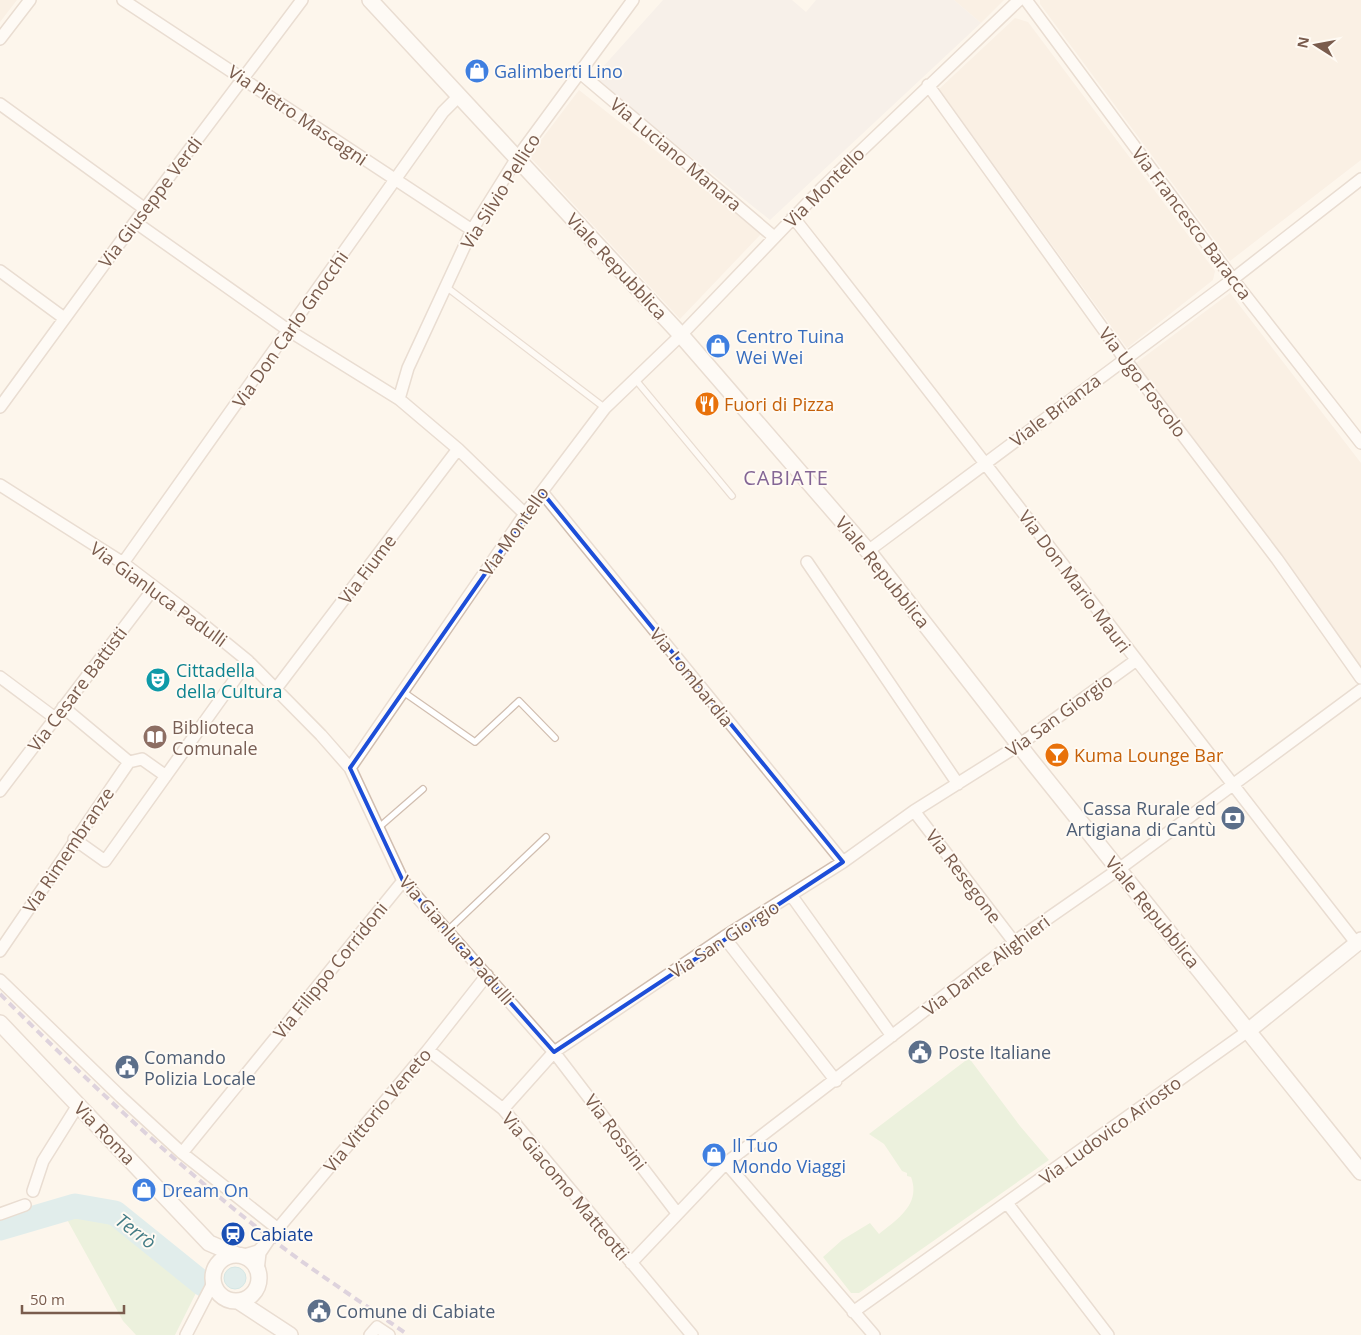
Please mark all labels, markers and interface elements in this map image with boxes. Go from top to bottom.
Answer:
north arrow [1291,20,1341,70]
text: N [1292,35,1313,50]
shop icon: Galimberti Lino [464,58,490,84]
street label: Via Pietro Mascagni [224,59,372,171]
place label: Galimberti Lino [494,59,623,83]
street label: Via Luciano Manara [605,92,747,216]
street label: Via Silvio Pellico [455,129,545,253]
street label: Via Giuseppe Verdi [93,132,207,272]
street label: Via Montello [779,142,869,232]
street label: Via Francesco Baracca [1127,142,1257,304]
street label: Viale Repubblica [561,207,673,325]
street label: Via Don Carlo Gnocchi [227,246,353,412]
street label: Via Ugo Foscolo [1094,322,1192,442]
place label: Centro Tuina Wei Wei [736,324,844,369]
shop icon: Centro Tuina Wei Wei [705,333,731,359]
street label: Viale Brianza [1005,368,1105,452]
restaurant icon: Fuori di Pizza [694,391,720,417]
place label: Fuori di Pizza [724,392,834,416]
district label: CABIATE [743,464,829,491]
street label: Via Montello [474,481,554,581]
street label: Via Don Mario Mauri [1014,505,1136,657]
street label: Viale Repubblica [830,511,936,633]
street label: Via Fiume [333,529,401,609]
street label: Via Gianluca Padulli [86,536,232,652]
street label: Via Cesare Battisti [22,622,132,756]
street label: Via Lombardia [645,623,739,731]
place label: Cittadella della Cultura [176,658,283,703]
theatre icon: Cittadella della Cultura [145,667,171,693]
street label: Via San Giorgio [1001,668,1117,762]
place label: Biblioteca Comunale [172,715,258,760]
library icon: Biblioteca Comunale [142,724,168,750]
bar icon: Kuma Lounge Bar [1044,742,1070,768]
place label: Kuma Lounge Bar [1074,743,1224,767]
street label: Via Rimembranze [17,782,119,918]
place label: Cassa Rurale ed Artigiana di Cantù [1066,796,1216,841]
bank icon: Cassa Rurale ed Artigiana di Cantù [1220,805,1246,831]
street label: Via Resegone [921,824,1007,928]
street label: Viale Repubblica [1100,851,1206,973]
street label: Via Gianluca Padulli [394,870,520,1010]
street label: Via San Giorgio [664,894,784,984]
street label: Via Filippo Corridoni [267,897,393,1043]
street label: Via Dante Alighieri [918,909,1054,1021]
public building icon: Poste Italiane [907,1039,933,1065]
place label: Poste Italiane [938,1040,1051,1064]
street label: Via Vittorio Veneto [318,1043,436,1177]
place label: Comando Polizia Locale [144,1045,256,1090]
public building icon: Comando Polizia Locale [114,1054,140,1080]
street label: Via Ludovico Ariosto [1034,1070,1186,1190]
street label: Via Rossini [580,1089,652,1175]
street label: Via Roma [69,1096,141,1170]
street label: Via Giacomo Matteotti [497,1107,635,1265]
place label: Il Tuo Mondo Viaggi [732,1133,846,1178]
shop icon: Il Tuo Mondo Viaggi [701,1142,727,1168]
shop icon: Dream On [131,1177,157,1203]
place label: Dream On [162,1178,249,1202]
water label: Terrò [110,1207,162,1255]
station icon: Cabiate [220,1221,246,1247]
place label: Cabiate [250,1222,313,1246]
scale bar [22,1282,125,1314]
text: 50 m [30,1289,65,1309]
public building icon: Comune di Cabiate [306,1298,332,1324]
place label: Comune di Cabiate [336,1299,495,1323]

